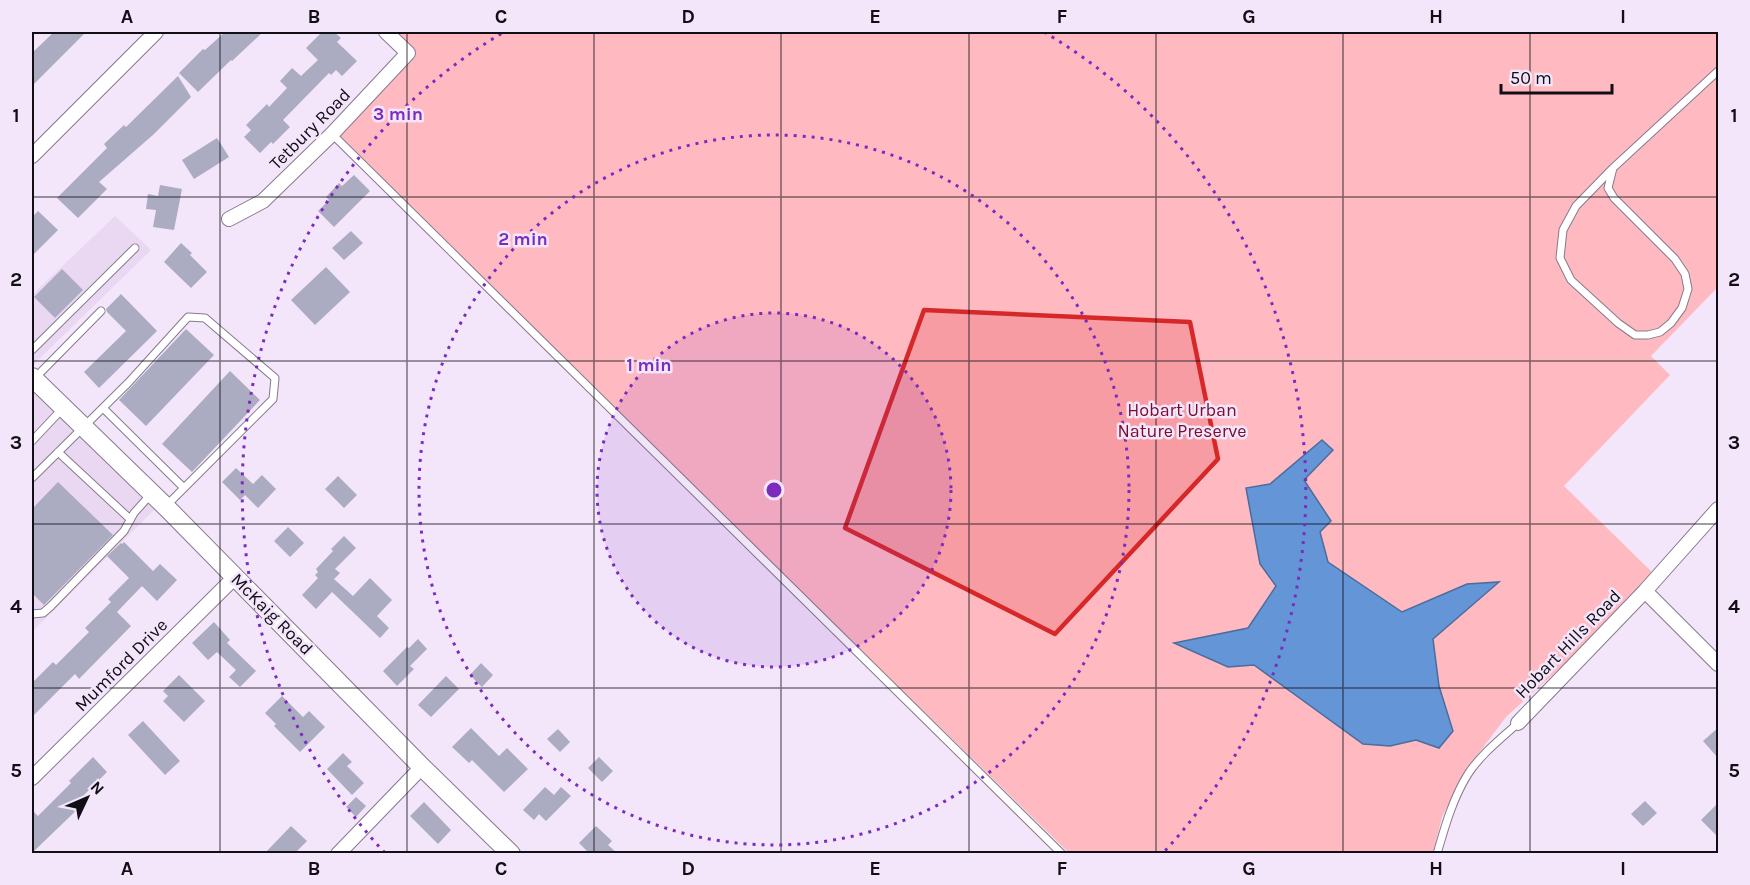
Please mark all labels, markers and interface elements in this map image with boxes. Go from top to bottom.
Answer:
text: A [121,5,134,28]
text: B [308,5,320,28]
text: C [495,5,507,28]
text: D [681,5,695,28]
text: E [869,5,881,28]
text: F [1057,5,1068,28]
text: G [1242,5,1256,28]
text: H [1429,5,1443,28]
text: I [1620,5,1626,28]
scale bar [1501,57,1612,95]
text: 50 m [1510,67,1552,89]
street label: Tetbury Road [265,84,355,174]
text: 3 min [373,103,423,125]
text: 1 [12,104,20,127]
text: 1 [1730,104,1738,127]
text: 2 min [498,228,548,250]
text: 2 [10,268,22,291]
text: 2 [1728,268,1740,291]
text: 1 min [626,354,672,376]
park label: Hobart Urban Nature Preserve [1117,399,1247,442]
text: 3 [10,431,22,454]
text: 3 [1728,431,1740,454]
centre of rings [764,480,784,500]
street label: McKaig Road [227,569,317,659]
street label: Hobart Hills Road [1511,585,1625,703]
text: 4 [10,595,22,618]
text: 4 [1728,595,1740,618]
street label: Mumford Drive [70,614,172,716]
text: 5 [10,759,22,782]
text: 5 [1728,759,1740,782]
north arrow [57,768,117,828]
text: N [87,777,108,799]
text: A [121,857,134,880]
text: B [308,857,320,880]
text: C [495,857,507,880]
text: D [681,857,695,880]
text: E [869,857,881,880]
text: F [1057,857,1068,880]
text: G [1242,857,1256,880]
text: H [1429,857,1443,880]
text: I [1620,857,1626,880]

